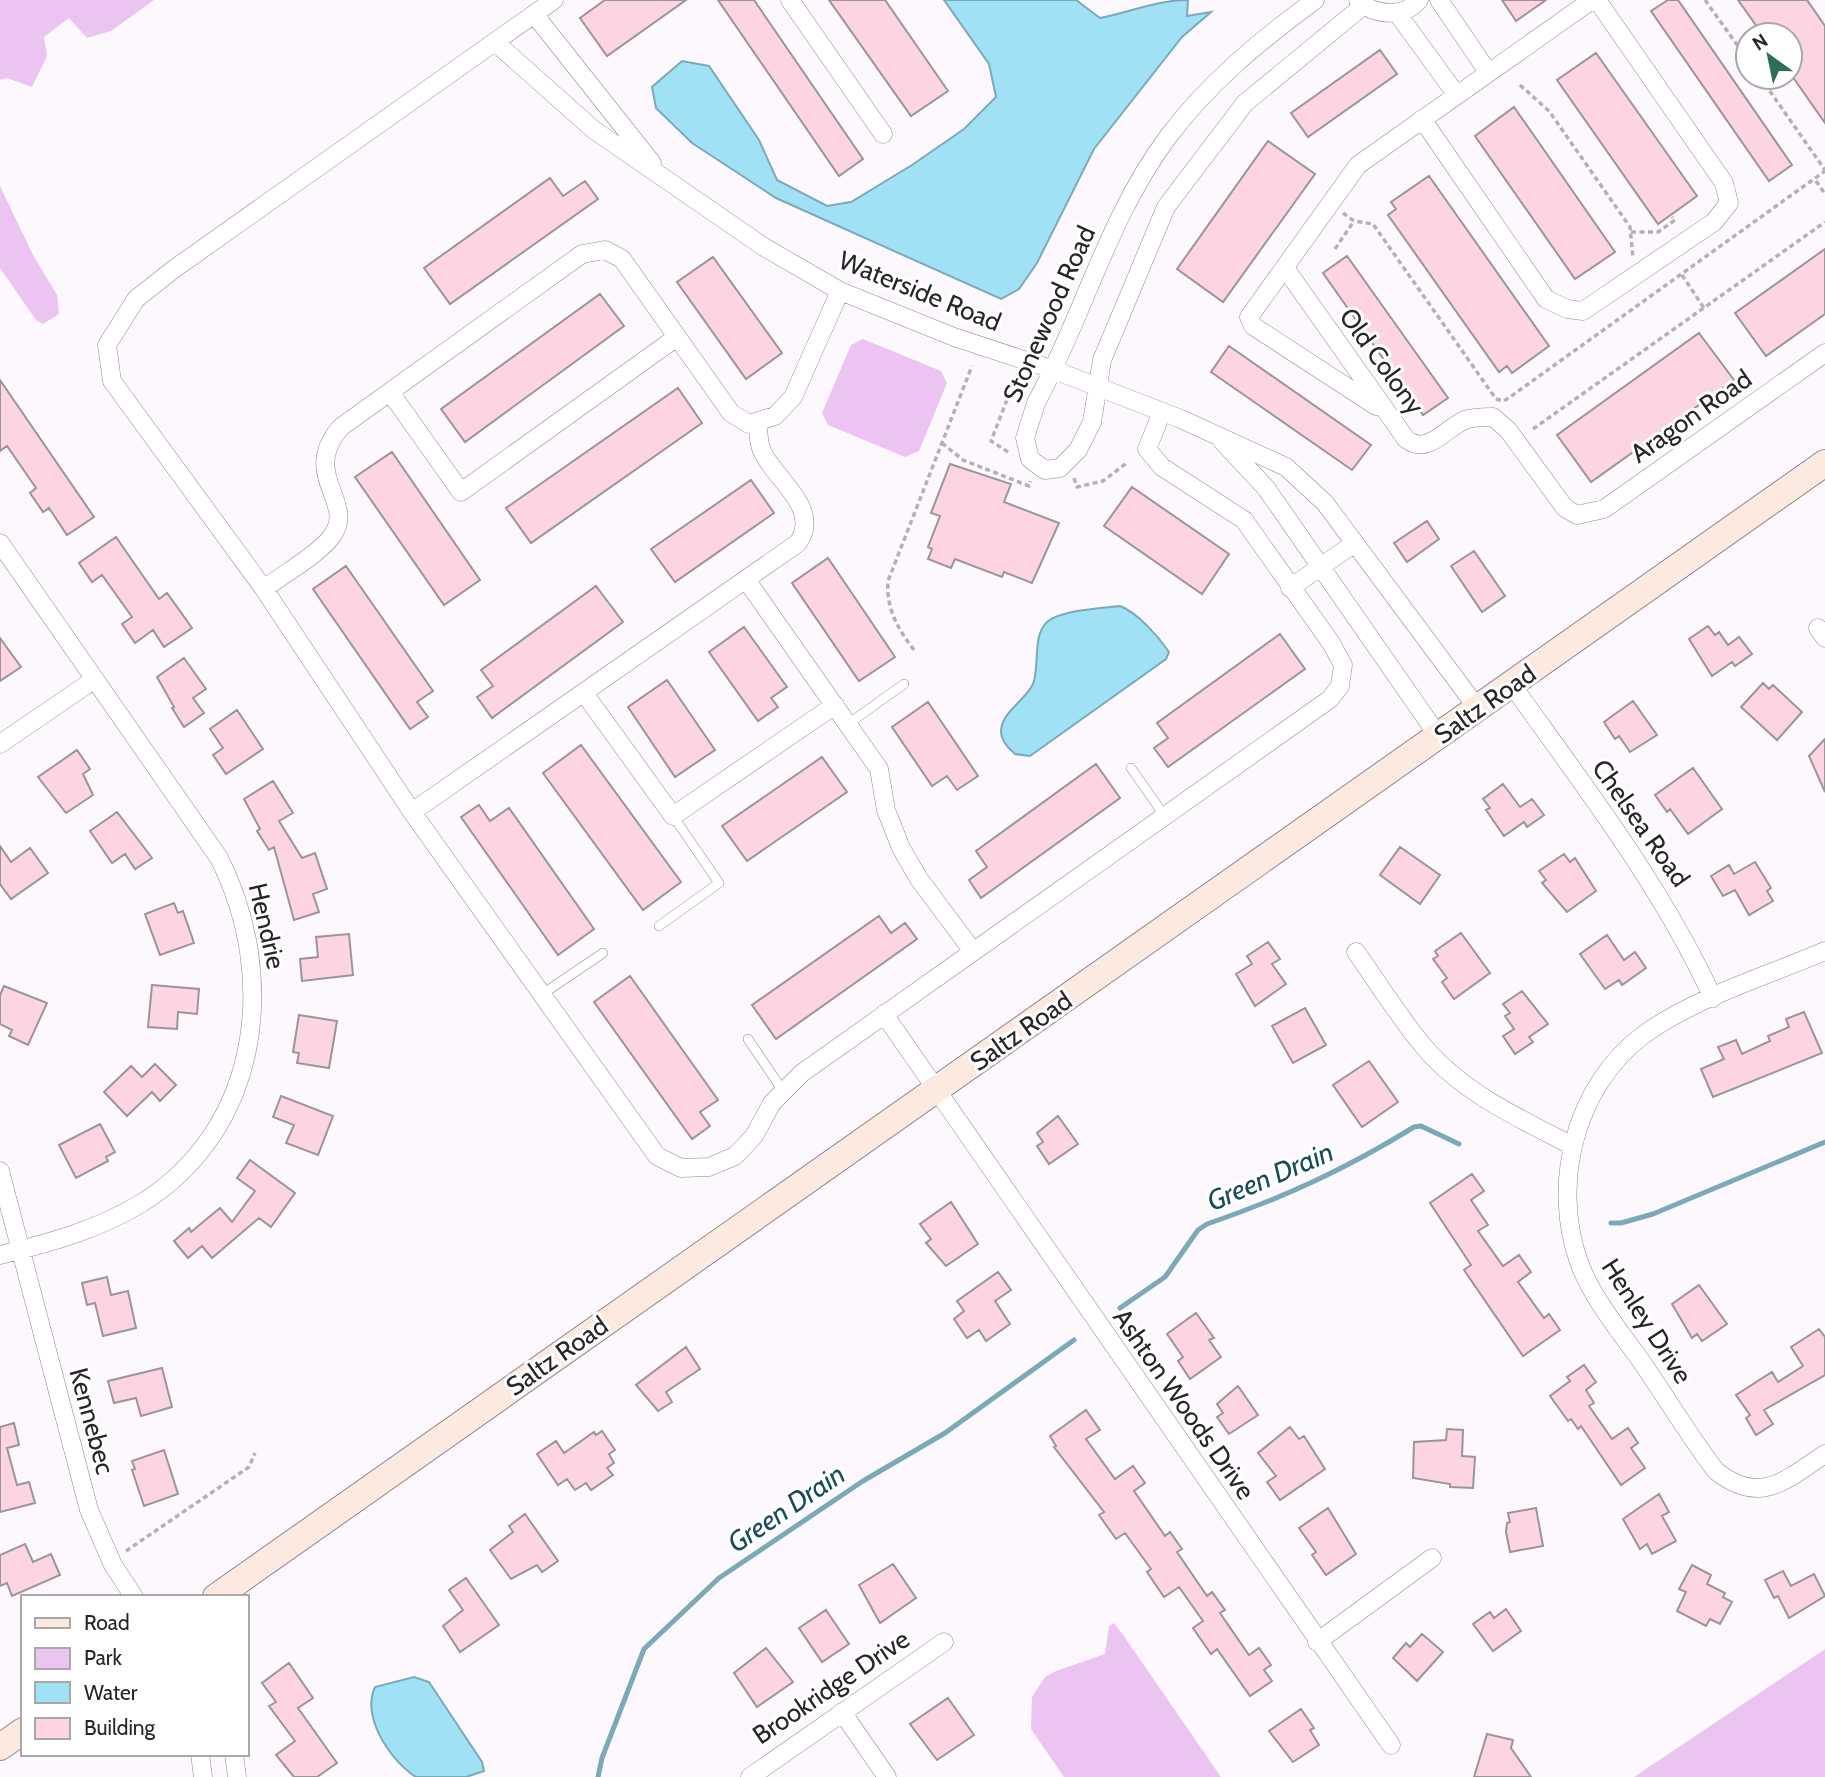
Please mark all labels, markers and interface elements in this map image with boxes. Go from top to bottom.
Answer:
north arrow [1734,21,1804,91]
text: N [1748,29,1772,55]
street label: Stonewood Road [996,221,1102,407]
street label: Waterside Road [834,244,1006,338]
street label: Old Colony [1333,302,1431,420]
street label: Aragon Road [1624,363,1758,469]
street label: Saltz Road [1428,657,1542,751]
street label: Chelsea Road [1585,753,1697,893]
street label: Hendrie [242,880,292,972]
street label: Saltz Road [964,984,1078,1078]
water label: Green Drain [1202,1134,1338,1218]
street label: Henley Drive [1595,1253,1699,1389]
street label: Ashton Woods Drive [1106,1302,1262,1506]
street label: Saltz Road [500,1309,614,1403]
street label: Kennebec [62,1364,122,1478]
water label: Green Drain [721,1456,851,1560]
legend [21,1595,248,1756]
text: Road [84,1610,130,1635]
street label: Brookridge Drive [747,1623,915,1751]
text: Park [84,1645,122,1670]
text: Water [84,1680,138,1705]
text: Building [84,1715,156,1740]

